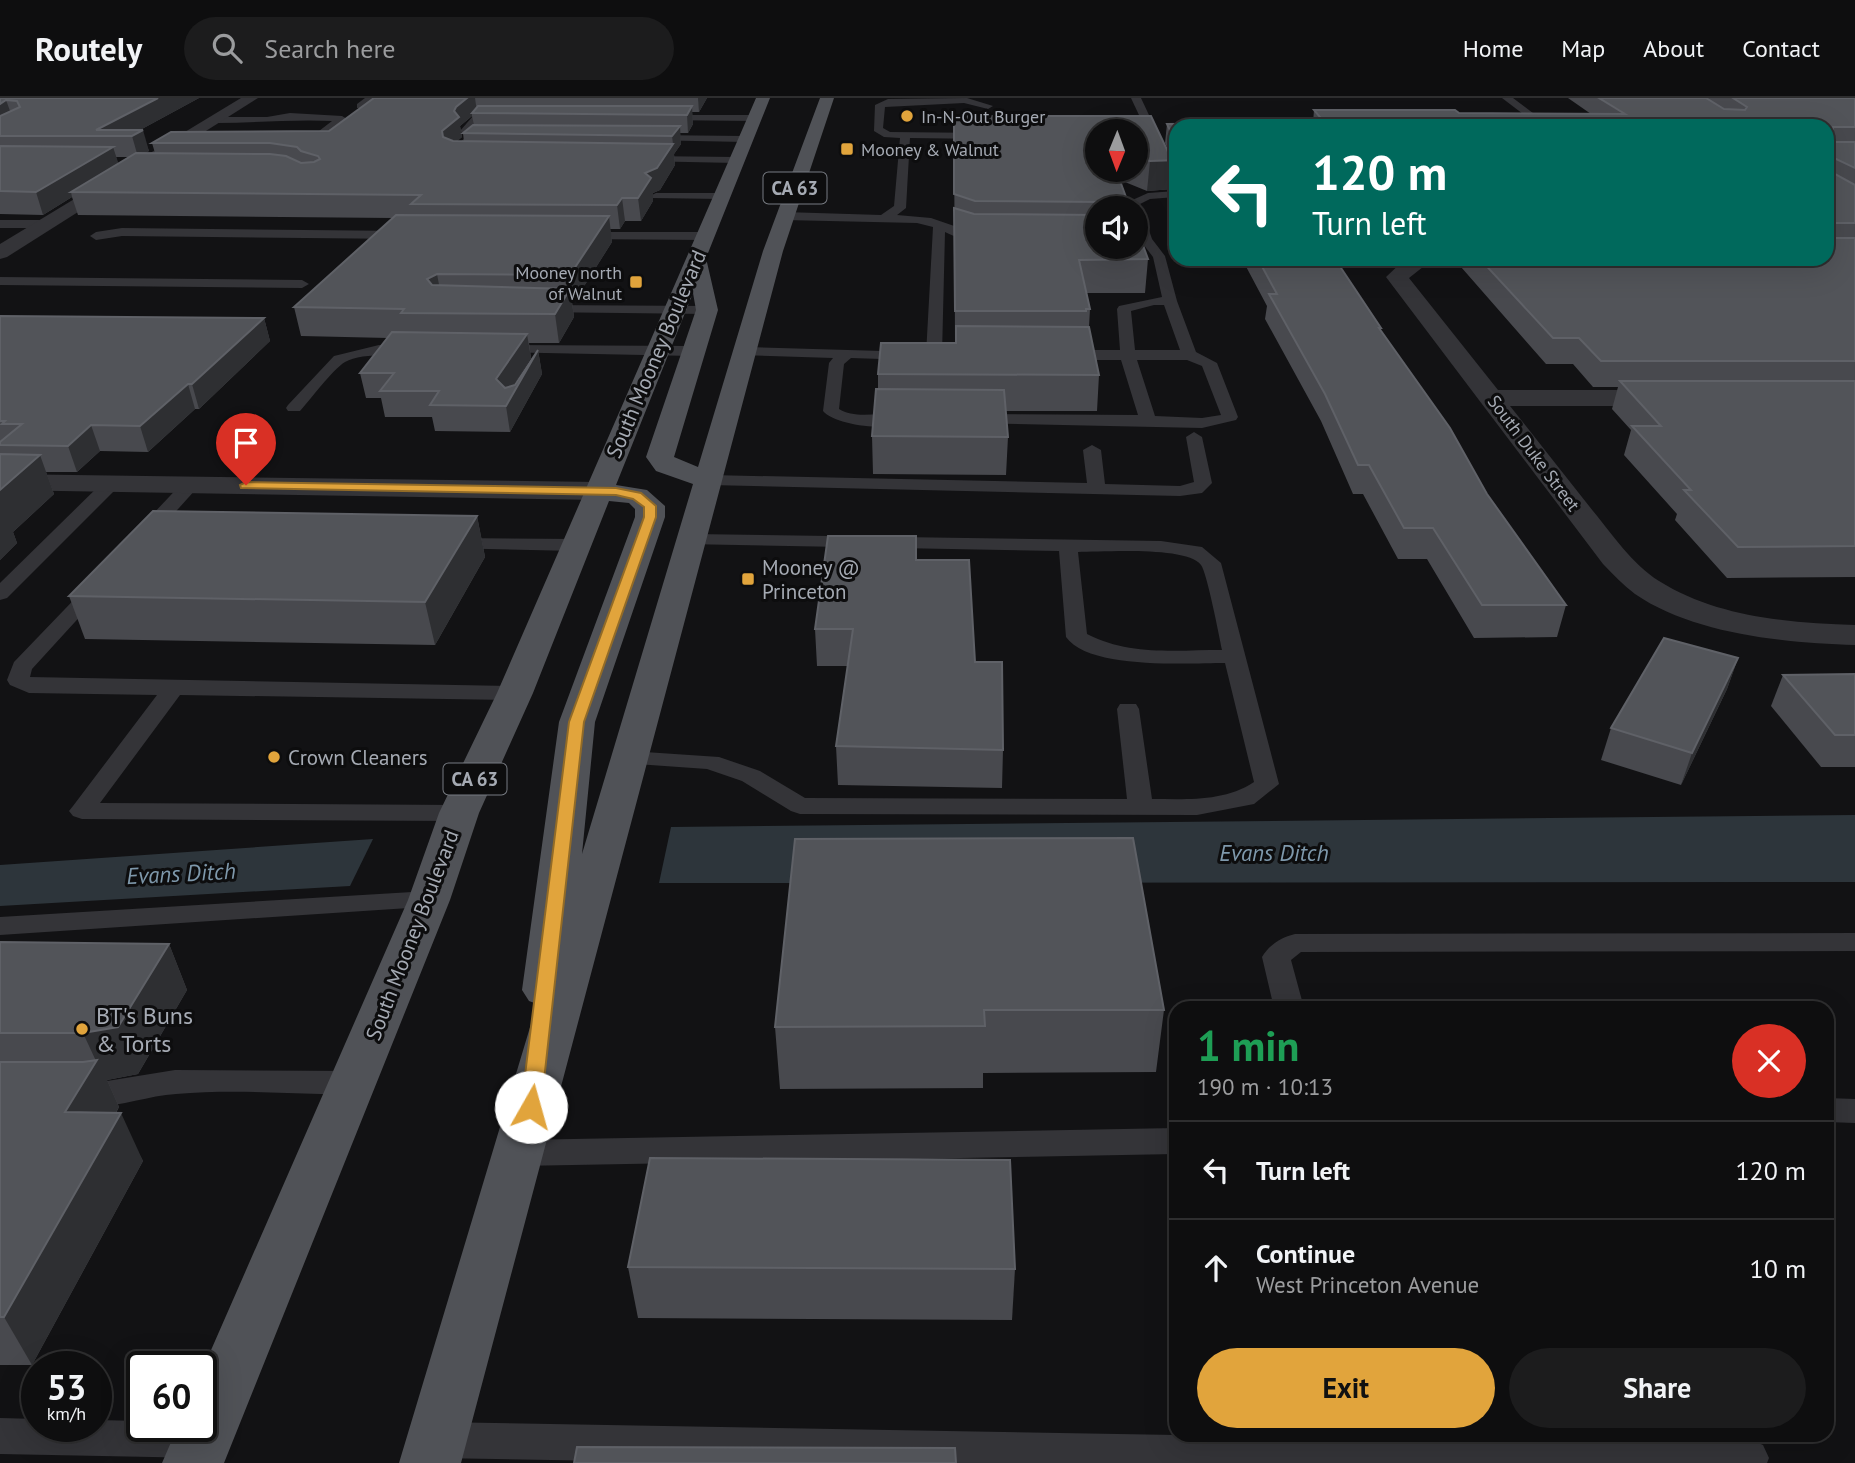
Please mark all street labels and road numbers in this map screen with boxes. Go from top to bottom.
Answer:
road number: CA 63 [764,172,826,204]
street label: South Mooney Boulevard [600,246,712,462]
street label: South Duke Street [1483,390,1585,516]
road number: CA 63 [444,764,506,794]
street label: South Mooney Boulevard [359,826,465,1044]

